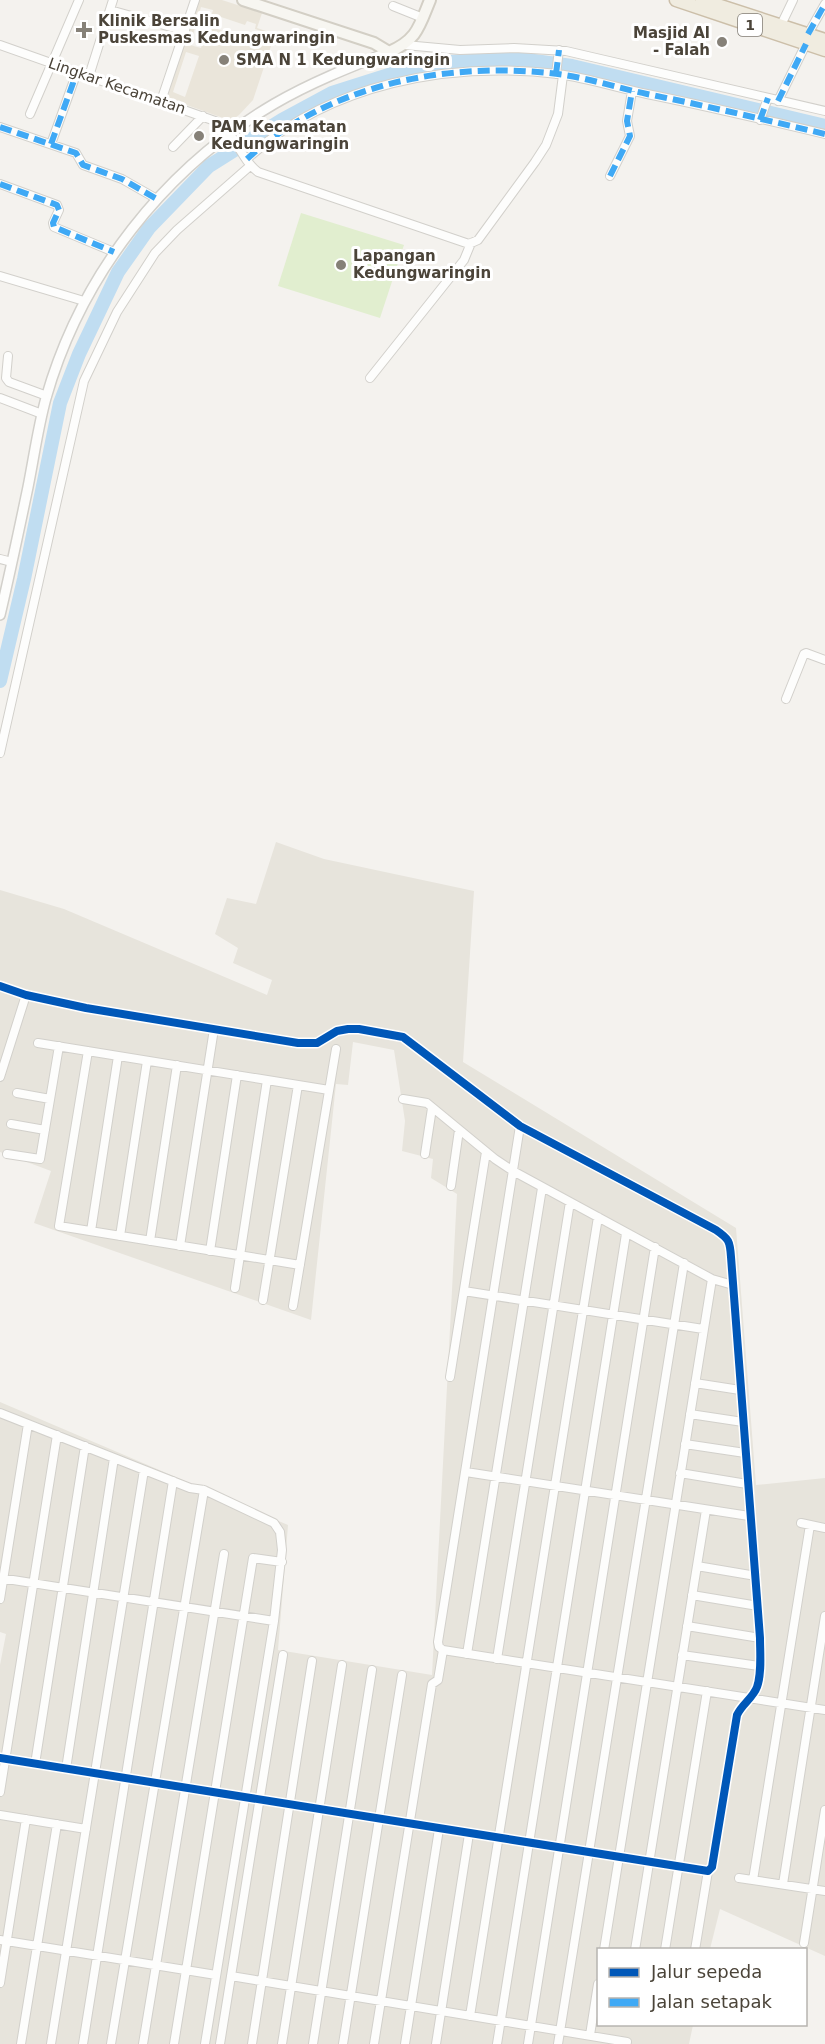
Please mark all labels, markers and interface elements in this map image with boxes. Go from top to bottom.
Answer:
place label: Klinik Bersalin Puskesmas Kedungwaringin [98,12,335,47]
road number: 1 [738,14,762,36]
marker: Klinik Bersalin Puskesmas Kedungwaringin [75,21,93,39]
place label: Masjid Al - Falah [633,24,710,59]
marker: Masjid Al - Falah [715,35,729,49]
place label: SMA N 1 Kedungwaringin [236,51,450,69]
marker: SMA N 1 Kedungwaringin [217,53,231,67]
street label: Lingkar Kecamatan [46,54,188,118]
place label: PAM Kecamatan Kedungwaringin [211,118,349,153]
marker: PAM Kecamatan Kedungwaringin [192,129,206,143]
place label: Lapangan Kedungwaringin [353,247,491,282]
marker: Lapangan Kedungwaringin [334,258,348,272]
legend [597,1948,807,2026]
text: Jalur sepeda [650,1961,762,1982]
text: Jalan setapak [650,1991,772,2012]

